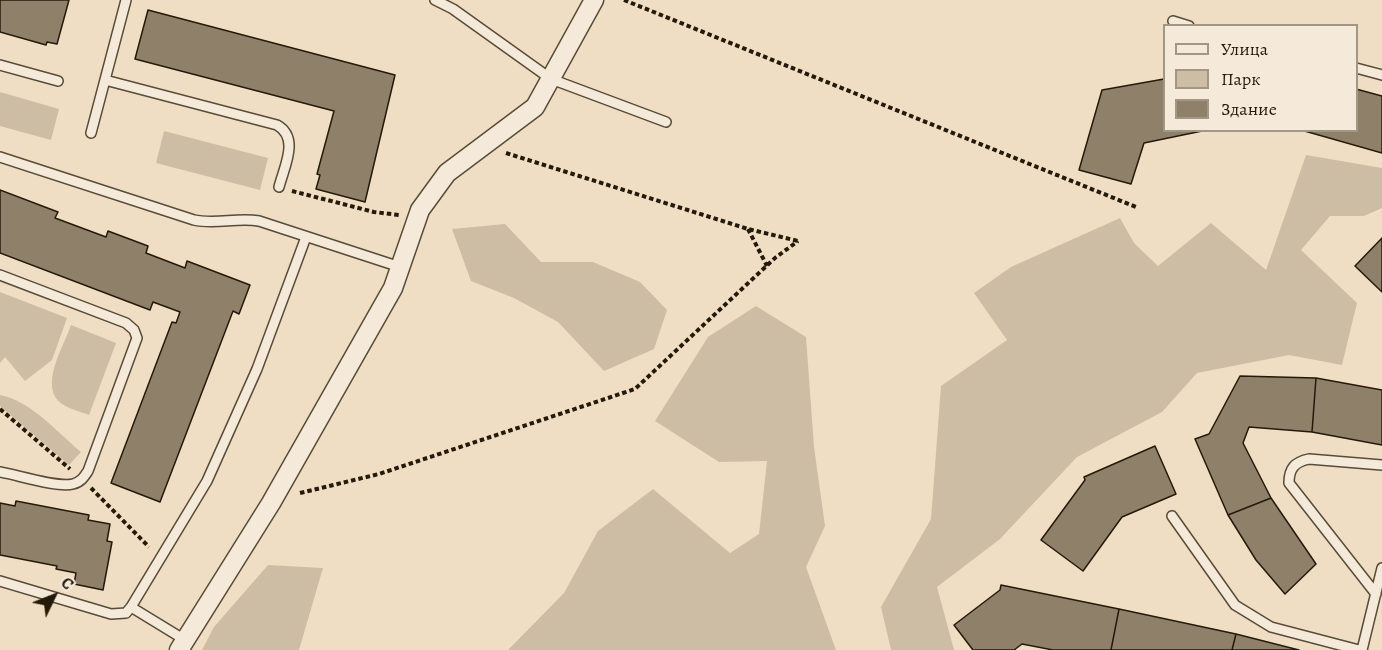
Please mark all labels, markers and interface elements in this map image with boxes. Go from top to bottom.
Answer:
legend [1163,24,1358,132]
text: Улица [1221,37,1268,61]
text: Парк [1221,67,1261,91]
text: Здание [1221,97,1277,121]
north arrow [24,566,84,626]
text: С [56,573,79,595]

